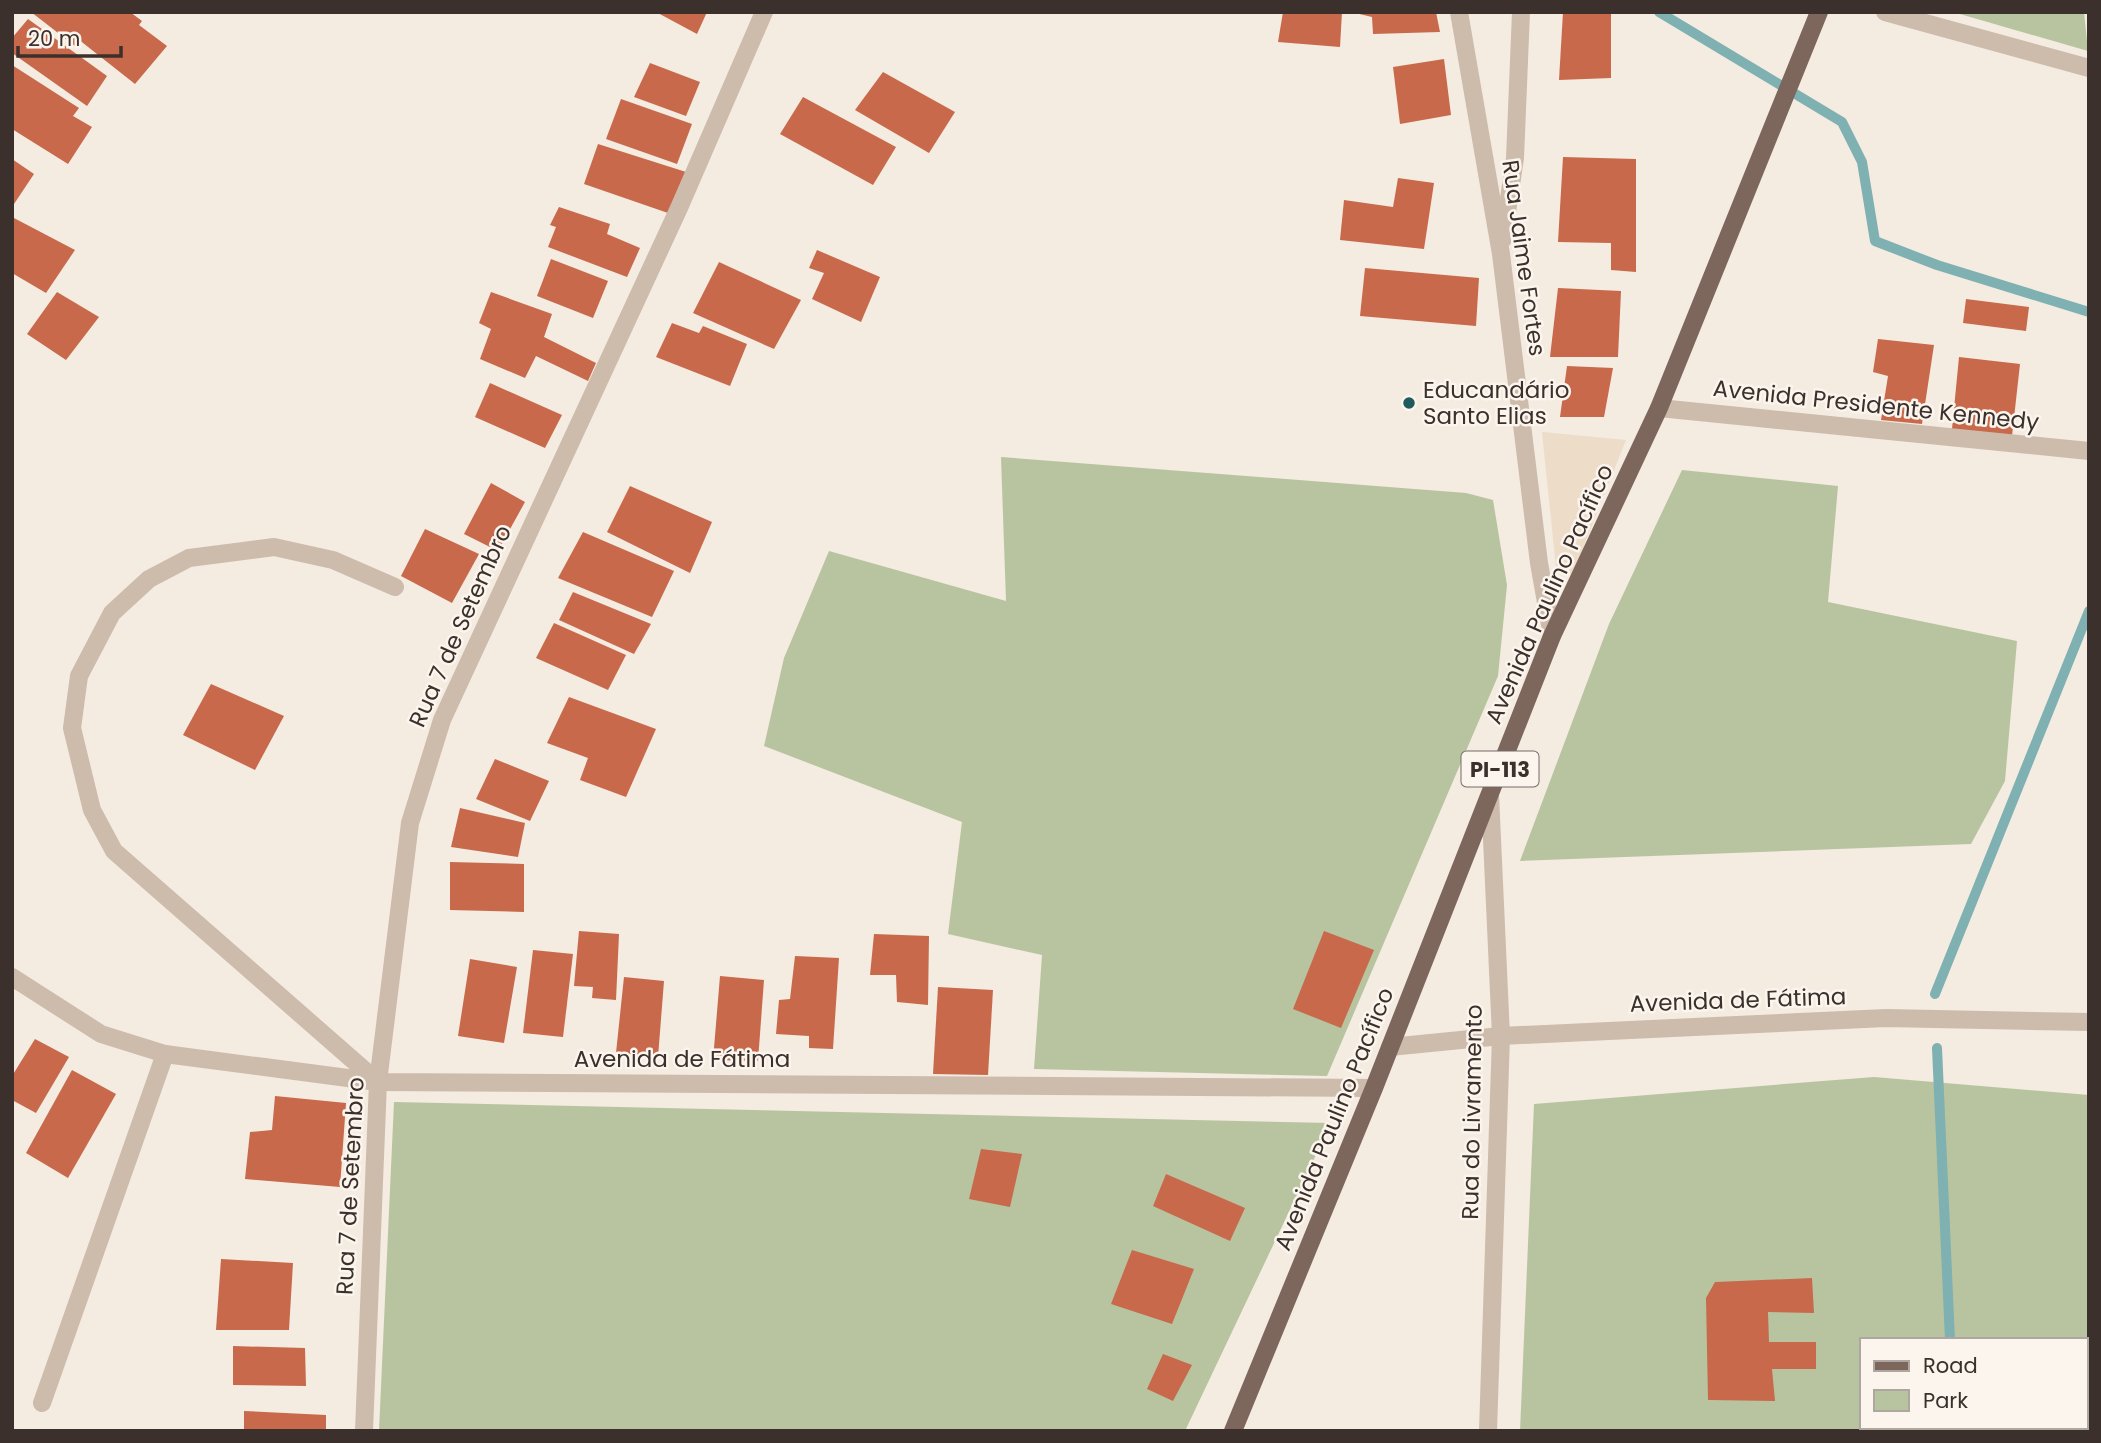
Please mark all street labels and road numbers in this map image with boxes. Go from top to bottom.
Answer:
street label: Rua Jaime Fortes [1494,158,1554,358]
street label: Avenida Presidente Kennedy [1711,372,2041,438]
street label: Avenida Paulino Pacífico [1477,459,1621,729]
street label: Rua 7 de Setembro [401,520,519,732]
road number: PI-113 [1462,752,1538,786]
street label: Avenida de Fátima [1629,980,1847,1020]
street label: Avenida Paulino Pacífico [1267,983,1401,1255]
street label: Rua do Livramento [1454,1004,1490,1220]
street label: Avenida de Fátima [574,1043,790,1075]
street label: Rua 7 de Setembro [328,1076,372,1296]

